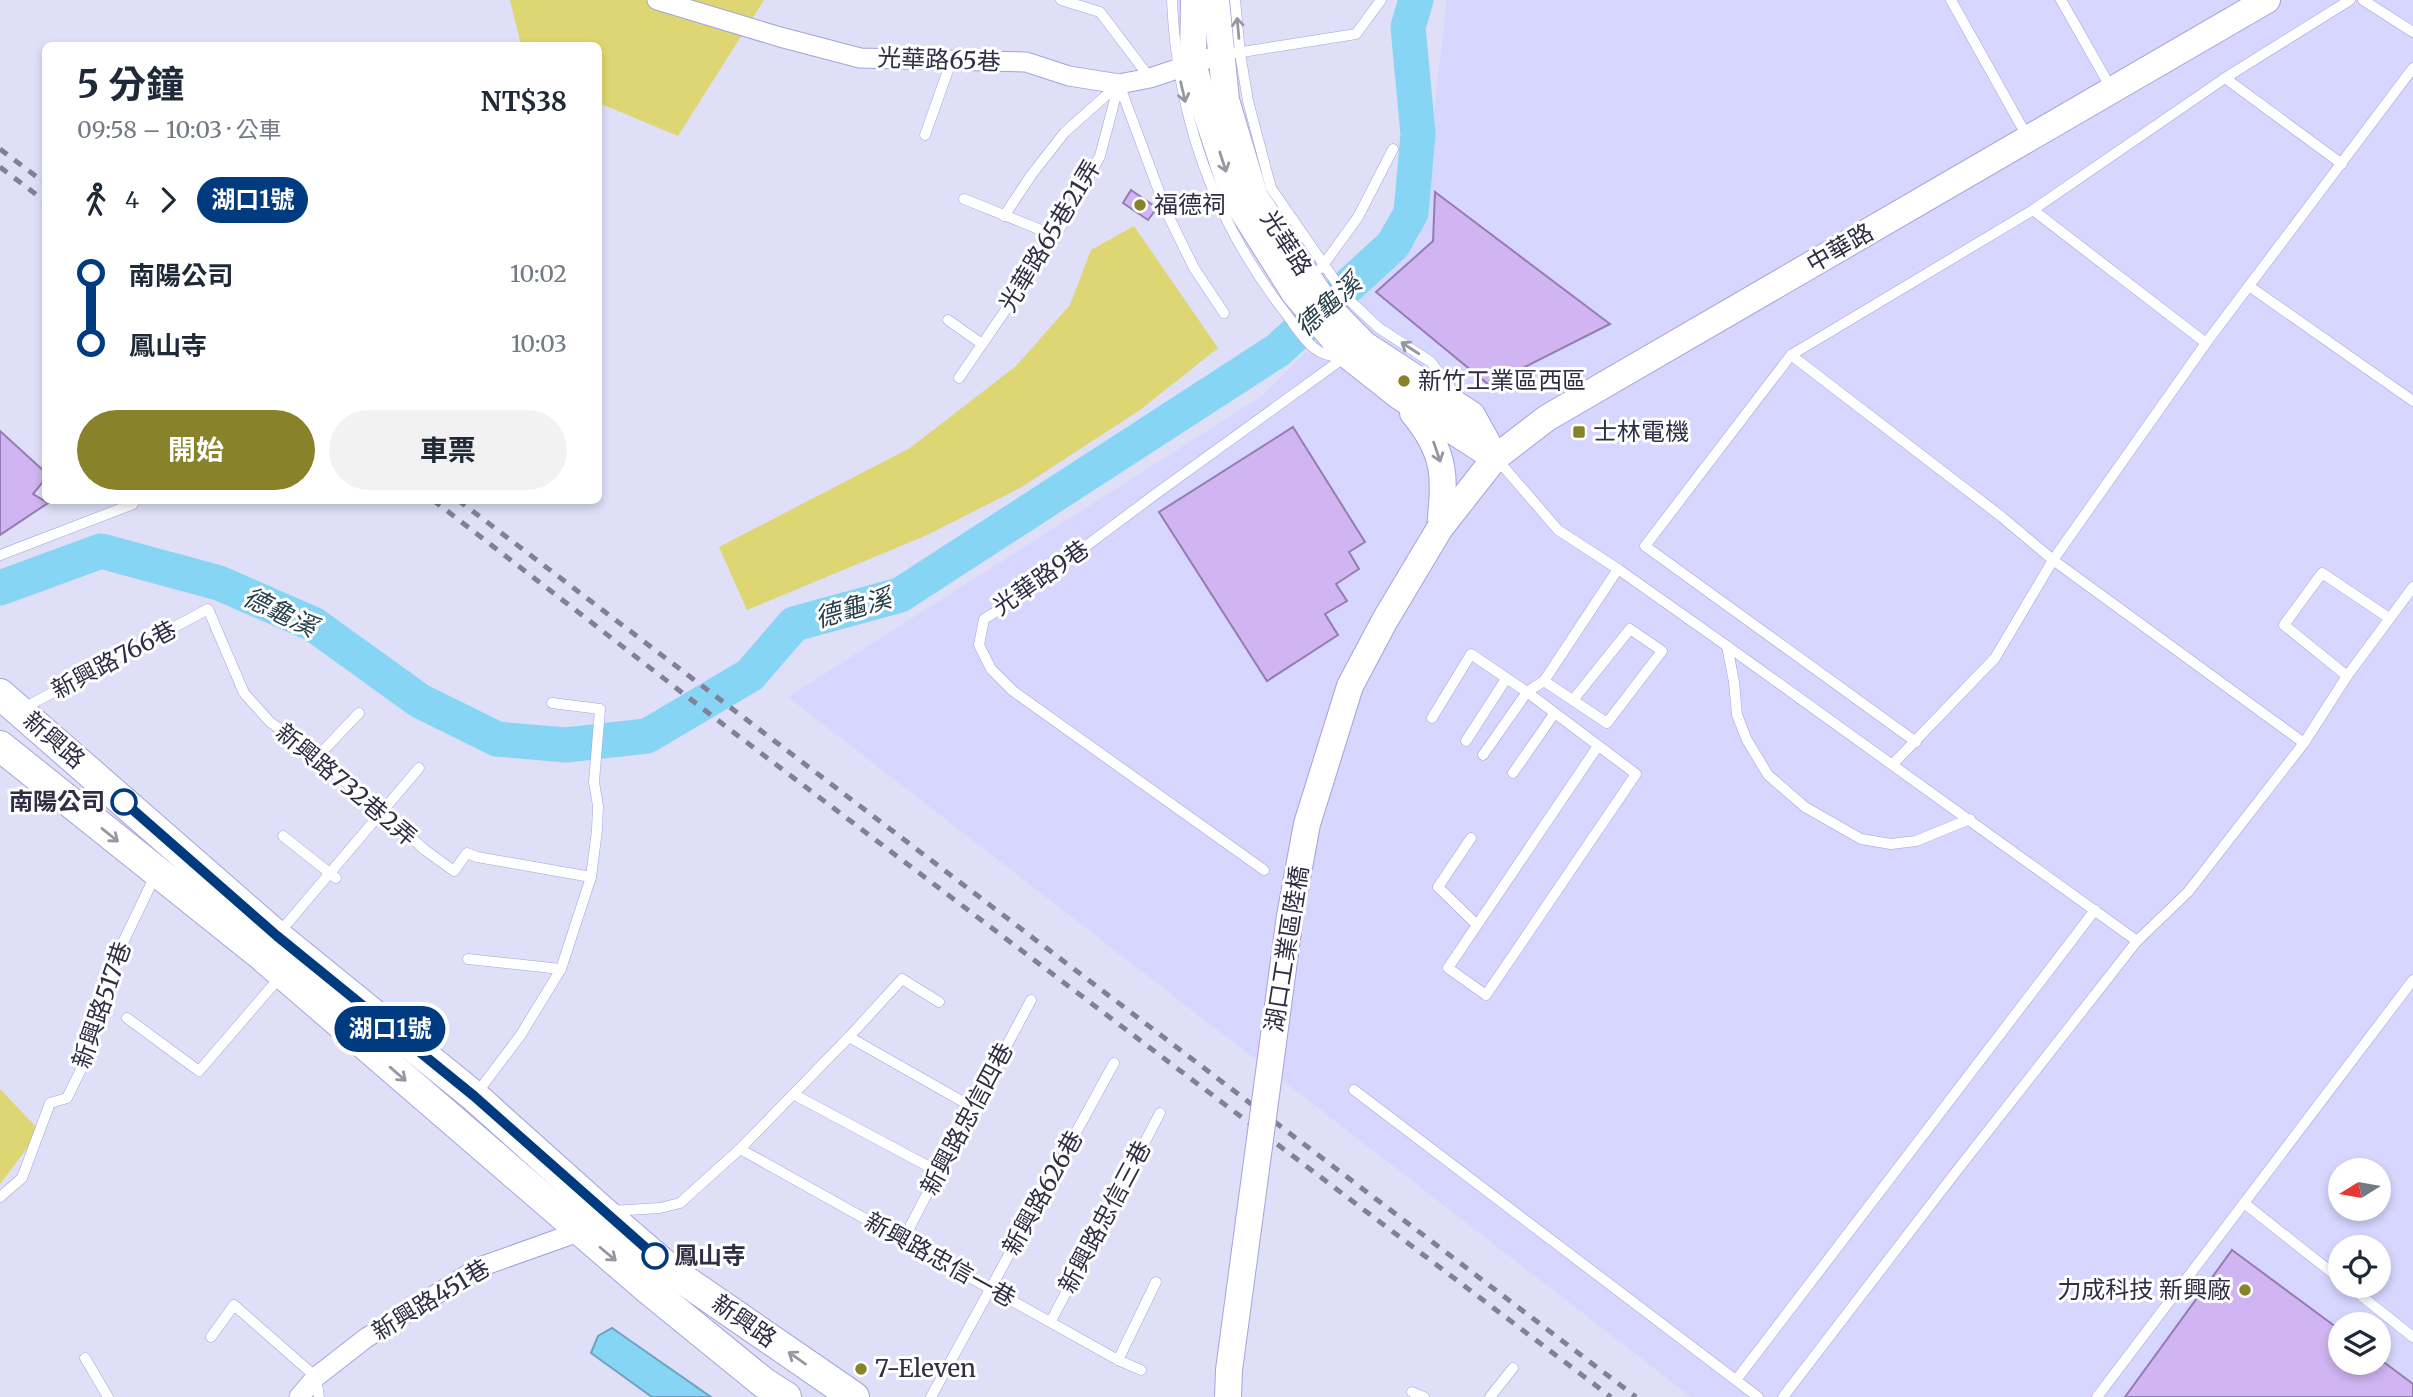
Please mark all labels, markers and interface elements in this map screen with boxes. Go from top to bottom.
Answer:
one-way arrow [1231,17,1244,39]
street label: 光華路65巷 [877,42,1001,77]
text: 5 分鐘 [77,61,184,108]
one-way arrow [1177,80,1190,103]
text: NT$38 [481,85,567,118]
text: 09:58 – 10:03 · 公車 [77,115,282,144]
one-way arrow [1217,151,1230,173]
street label: 光華路65巷21弄 [992,154,1107,317]
icon: walk [77,181,115,219]
icon: forward [149,181,187,219]
text: 湖口1號 [211,184,294,215]
text: 4 [125,185,139,214]
place label: 福德祠 [1154,189,1226,220]
marker: 福德祠 [1132,197,1148,213]
street label: 光華路 [1254,204,1319,281]
street label: 中華路 [1801,216,1879,279]
text: 南陽公司 [129,259,233,292]
text: 10:02 [510,259,567,288]
water label: 德龜溪 [1288,264,1371,343]
text: 鳳山寺 [129,329,207,362]
text: 10:03 [511,329,567,358]
one-way arrow [1401,340,1420,355]
place label: 新竹工業區西區 [1418,365,1586,396]
marker: 新竹工業區西區 [1396,373,1412,389]
button: 開始 [77,410,315,490]
button: 車票 [329,410,567,490]
place label: 士林電機 [1593,416,1689,447]
marker: 士林電機 [1571,424,1587,440]
one-way arrow [1432,440,1444,462]
street label: 光華路9巷 [987,533,1095,622]
water label: 德龜溪 [238,580,326,645]
water label: 德龜溪 [811,580,899,634]
street label: 新興路766巷 [46,614,182,705]
street label: 新興路 [17,704,92,775]
street label: 新興路732巷2弄 [269,717,423,853]
place label: 南陽公司 [9,786,105,817]
marker: 南陽公司 [111,789,137,815]
one-way arrow [100,828,118,843]
street label: 湖口工業區陸橋 [1258,864,1315,1034]
street label: 新興路517巷 [65,937,138,1072]
line badge: 湖口1號 [341,1006,439,1052]
text: 湖口1號 [348,1013,432,1044]
street label: 新興路忠信四巷 [913,1037,1020,1200]
one-way arrow [389,1066,407,1082]
street label: 新興路626巷 [996,1125,1090,1261]
street label: 新興路忠信三巷 [1051,1135,1158,1298]
north arrow [2328,1158,2390,1222]
map controls [2328,1158,2391,1375]
street label: 新興路忠信一巷 [859,1205,1021,1314]
button: locate [2328,1235,2391,1298]
place label: 鳳山寺 [674,1240,746,1271]
marker: 鳳山寺 [642,1243,668,1269]
one-way arrow [599,1246,617,1262]
street label: 新興路451巷 [366,1252,495,1347]
place label: 力成科技 新興廠 [2057,1274,2231,1305]
marker: 力成科技 新興廠 [2237,1282,2253,1298]
street label: 新興路 [706,1287,783,1354]
button: layers [2328,1312,2391,1375]
one-way arrow [788,1351,807,1365]
place label: 7-Eleven [875,1353,976,1384]
marker: 7-Eleven [853,1361,869,1377]

